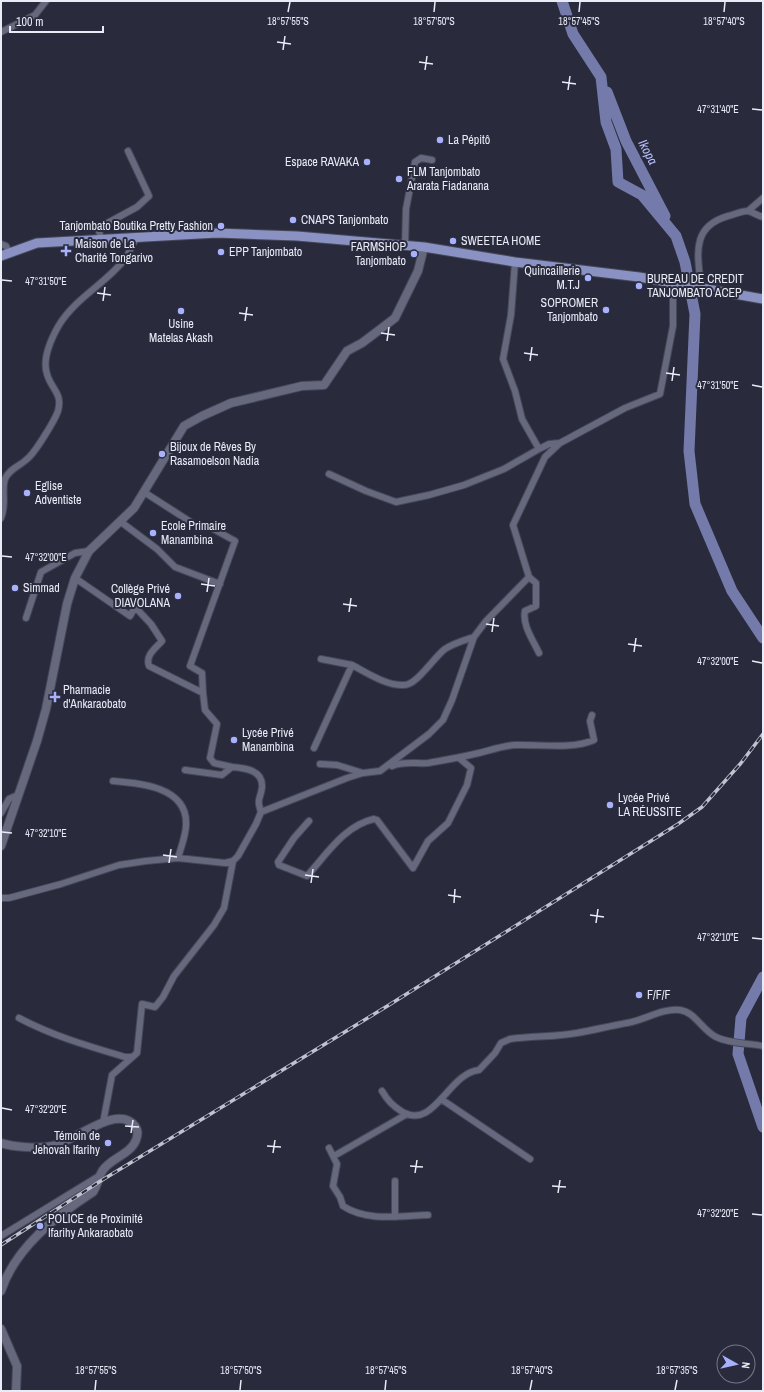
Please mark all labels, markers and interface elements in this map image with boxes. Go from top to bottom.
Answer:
scale bar [10,8,103,34]
text: 100 m [16,14,43,30]
text: 18°57'55"S [267,15,309,28]
text: 18°57'50"S [413,15,455,28]
text: 18°57'45"S [558,15,600,28]
text: 18°57'40"S [703,15,745,28]
text: 47°31'40"E [697,103,739,116]
place label: La Pépitô [448,132,490,148]
marker: La Pépitô [435,135,445,145]
water label: Ikopa [634,136,662,168]
place label: Espace RAVAKA [285,154,359,170]
marker: Espace RAVAKA [362,157,372,167]
place label: FLM Tanjombato Ararata Fiadanana [406,164,490,194]
marker: FLM Tanjombato Ararata Fiadanana [394,174,404,184]
place label: CNAPS Tanjombato [301,212,389,228]
marker: CNAPS Tanjombato [288,215,298,225]
place label: Tanjombato Boutika Pretty Fashion [60,218,213,234]
marker: Tanjombato Boutika Pretty Fashion [216,221,226,231]
place label: SWEETEA HOME [461,233,541,249]
place label: Maison de La Charité Tongarivo [75,236,153,266]
marker: SWEETEA HOME [448,236,458,246]
place label: FARMSHOP Tanjombato [351,239,406,269]
place label: EPP Tanjombato [229,244,302,260]
marker: Maison de La Charité Tongarivo [60,245,72,257]
marker: EPP Tanjombato [216,247,226,257]
marker: FARMSHOP Tanjombato [409,249,419,259]
place label: Quincaillerie M.T.J [524,263,580,293]
place label: BUREAU DE CREDIT TANJOMBATO ACEP [647,271,744,301]
marker: Quincaillerie M.T.J [583,273,593,283]
text: 47°31'50"E [25,275,67,288]
marker: BUREAU DE CREDIT TANJOMBATO ACEP [634,281,644,291]
place label: SOPROMER Tanjombato [541,295,598,325]
marker: SOPROMER Tanjombato [601,305,611,315]
marker: Usine Matelas Akash [176,306,186,316]
place label: Usine Matelas Akash [149,316,213,346]
text: 47°31'50"E [697,379,739,392]
place label: Bijoux de Rêves By Rasamoelson Nadia [170,439,260,469]
marker: Bijoux de Rêves By Rasamoelson Nadia [157,449,167,459]
place label: Eglise Adventiste [34,478,82,508]
marker: Eglise Adventiste [22,488,32,498]
place label: Ecole Primaire Manambina [161,518,226,548]
marker: Ecole Primaire Manambina [148,528,158,538]
text: 47°32'00"E [25,551,67,564]
place label: Simmad [23,580,60,596]
place label: Collège Privé DIAVOLANA [111,581,170,611]
marker: Simmad [10,583,20,593]
marker: Collège Privé DIAVOLANA [173,591,183,601]
text: 47°32'00"E [697,655,739,668]
place label: Pharmacie d'Ankaraobato [63,682,126,712]
marker: Pharmacie d'Ankaraobato [50,692,60,702]
place label: Lycée Privé Manambina [242,725,294,755]
marker: Lycée Privé Manambina [229,735,239,745]
place label: Lycée Privé LA RÉUSSITE [618,790,681,820]
marker: Lycée Privé LA RÉUSSITE [605,800,615,810]
text: 47°32'10"E [25,827,67,840]
text: 47°32'10"E [697,931,739,944]
place label: F/F/F [647,987,671,1003]
marker: F/F/F [634,990,644,1000]
text: 47°32'20"E [25,1103,67,1116]
place label: Témoin de Jehovah Ifarihy [33,1128,100,1158]
marker: Témoin de Jehovah Ifarihy [103,1138,113,1148]
text: 47°32'20"E [697,1207,739,1220]
place label: POLICE de Proximité Ifarihy Ankaraobato [48,1211,143,1241]
marker: POLICE de Proximité Ifarihy Ankaraobato [35,1221,45,1231]
north arrow [716,1344,756,1384]
text: N [739,1361,753,1370]
text: 18°57'55"S [75,1364,117,1377]
text: 18°57'50"S [220,1364,262,1377]
text: 18°57'45"S [365,1364,407,1377]
text: 18°57'40"S [511,1364,553,1377]
text: 18°57'35"S [656,1364,698,1377]

